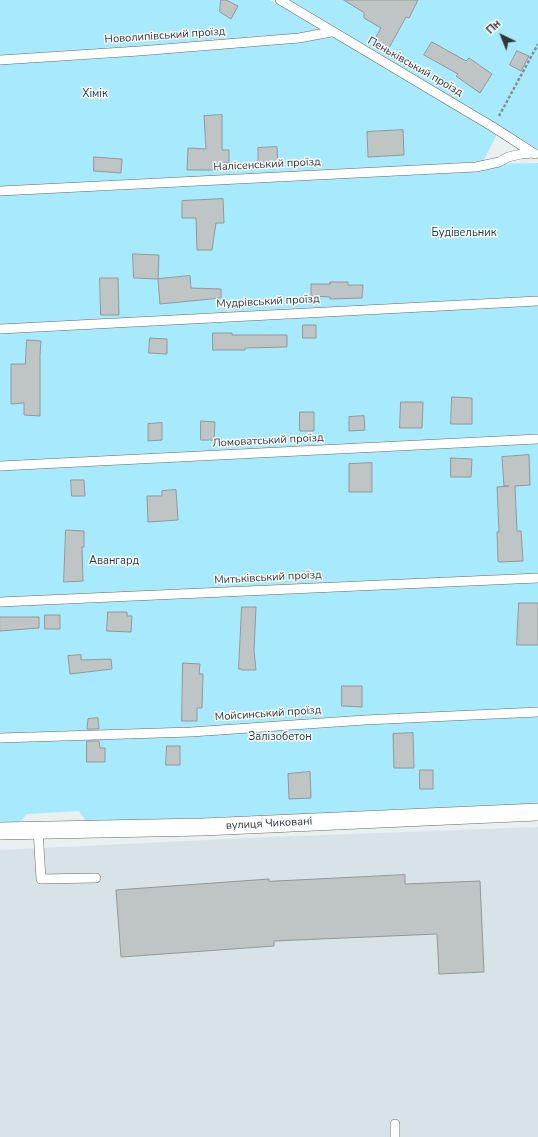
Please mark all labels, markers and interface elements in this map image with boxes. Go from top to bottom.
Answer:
north arrow [482,16,522,56]
text: Пн [483,16,504,38]
street label: Новолипівський проїзд [104,25,226,47]
street label: Пеньківський проїзд [365,34,465,100]
park label: Хімік [82,87,108,101]
street label: Налісенський проїзд [213,156,321,174]
park label: Будівельник [432,226,496,240]
street label: Мудрівський проїзд [216,293,320,311]
street label: Ломоватський проїзд [212,432,324,450]
park label: Авангард [89,554,139,568]
street label: Митьківський проїзд [214,569,322,587]
street label: Мойсинський проїзд [214,704,322,724]
park label: Залізобетон [248,730,312,744]
street label: вулиця Чиковані [225,815,313,833]

